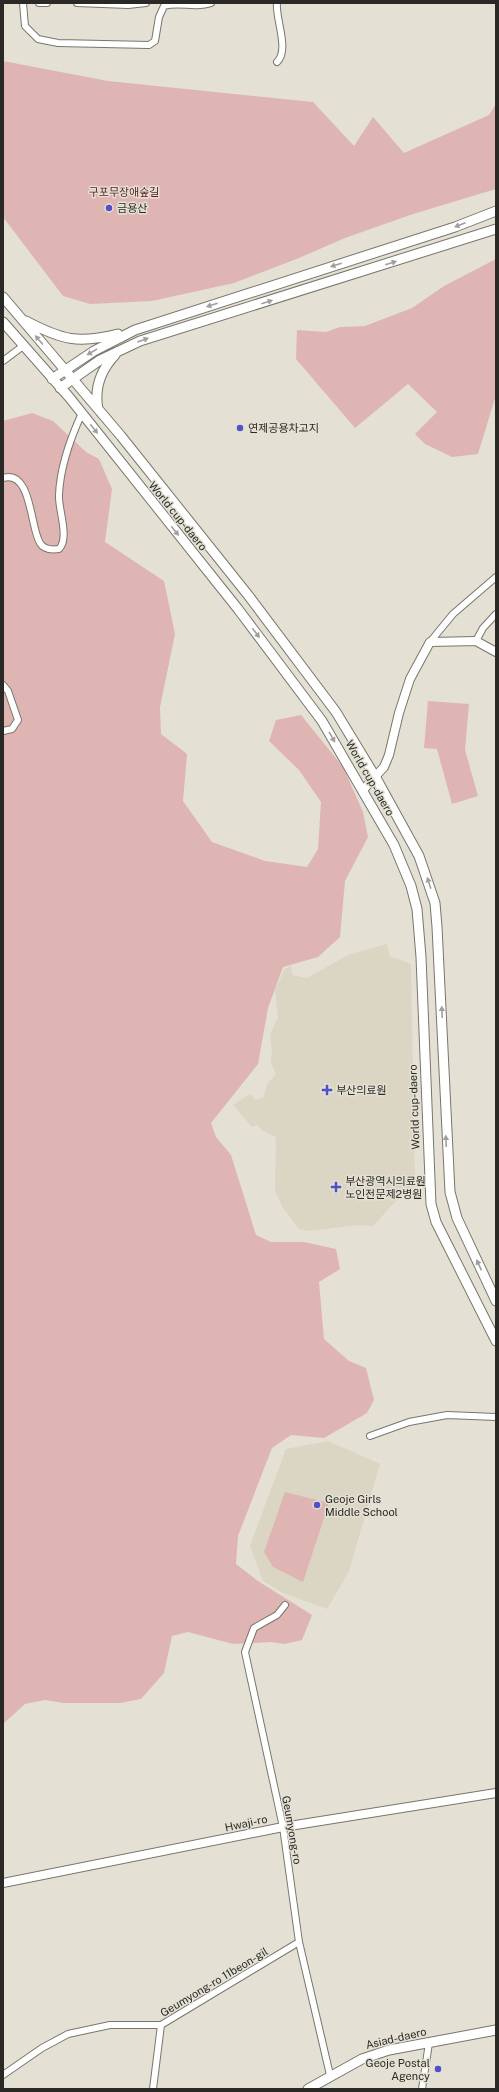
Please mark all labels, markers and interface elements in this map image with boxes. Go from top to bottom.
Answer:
park label: 구포무장애숲길 [89,186,159,198]
place label: 금용산 [117,202,147,214]
marker: 금용산 [104,203,114,213]
one-way arrow [453,223,465,229]
one-way arrow [385,260,397,266]
one-way arrow [330,263,342,269]
one-way arrow [261,299,273,305]
one-way arrow [206,303,218,309]
one-way arrow [35,335,44,346]
one-way arrow [137,337,149,343]
one-way arrow [86,349,98,356]
place label: 연제공용차고지 [248,422,319,434]
one-way arrow [90,423,98,434]
marker: 연제공용차고지 [235,423,245,433]
street label: World cup-daero [147,479,209,553]
one-way arrow [171,525,179,536]
one-way arrow [251,627,260,638]
one-way arrow [329,731,336,743]
street label: World cup-daero [343,738,397,818]
one-way arrow [426,876,432,888]
one-way arrow [438,1006,445,1018]
street label: World cup-daero [407,1064,421,1150]
marker: 부산의료원 [321,1084,333,1096]
place label: 부산의료원 [336,1084,387,1096]
one-way arrow [443,1135,449,1148]
place label: 부산광역시의료원 노인전문제2병원 [345,1175,426,1200]
marker: 부산광역시의료원 노인전문제2병원 [330,1181,342,1193]
one-way arrow [476,1260,482,1271]
place label: Geoje Girls Middle School [325,1493,398,1518]
marker: Geoje Girls Middle School [312,1500,322,1510]
street label: Geumyong-ro [280,1795,304,1865]
street label: Hwaji-ro [224,1813,268,1833]
street label: Geumyong-ro 11beon-gil [158,1945,270,2019]
street label: Asiad-daero [364,2025,428,2051]
place label: Geoje Postal Agency [366,2057,430,2082]
marker: Geoje Postal Agency [433,2064,443,2074]

